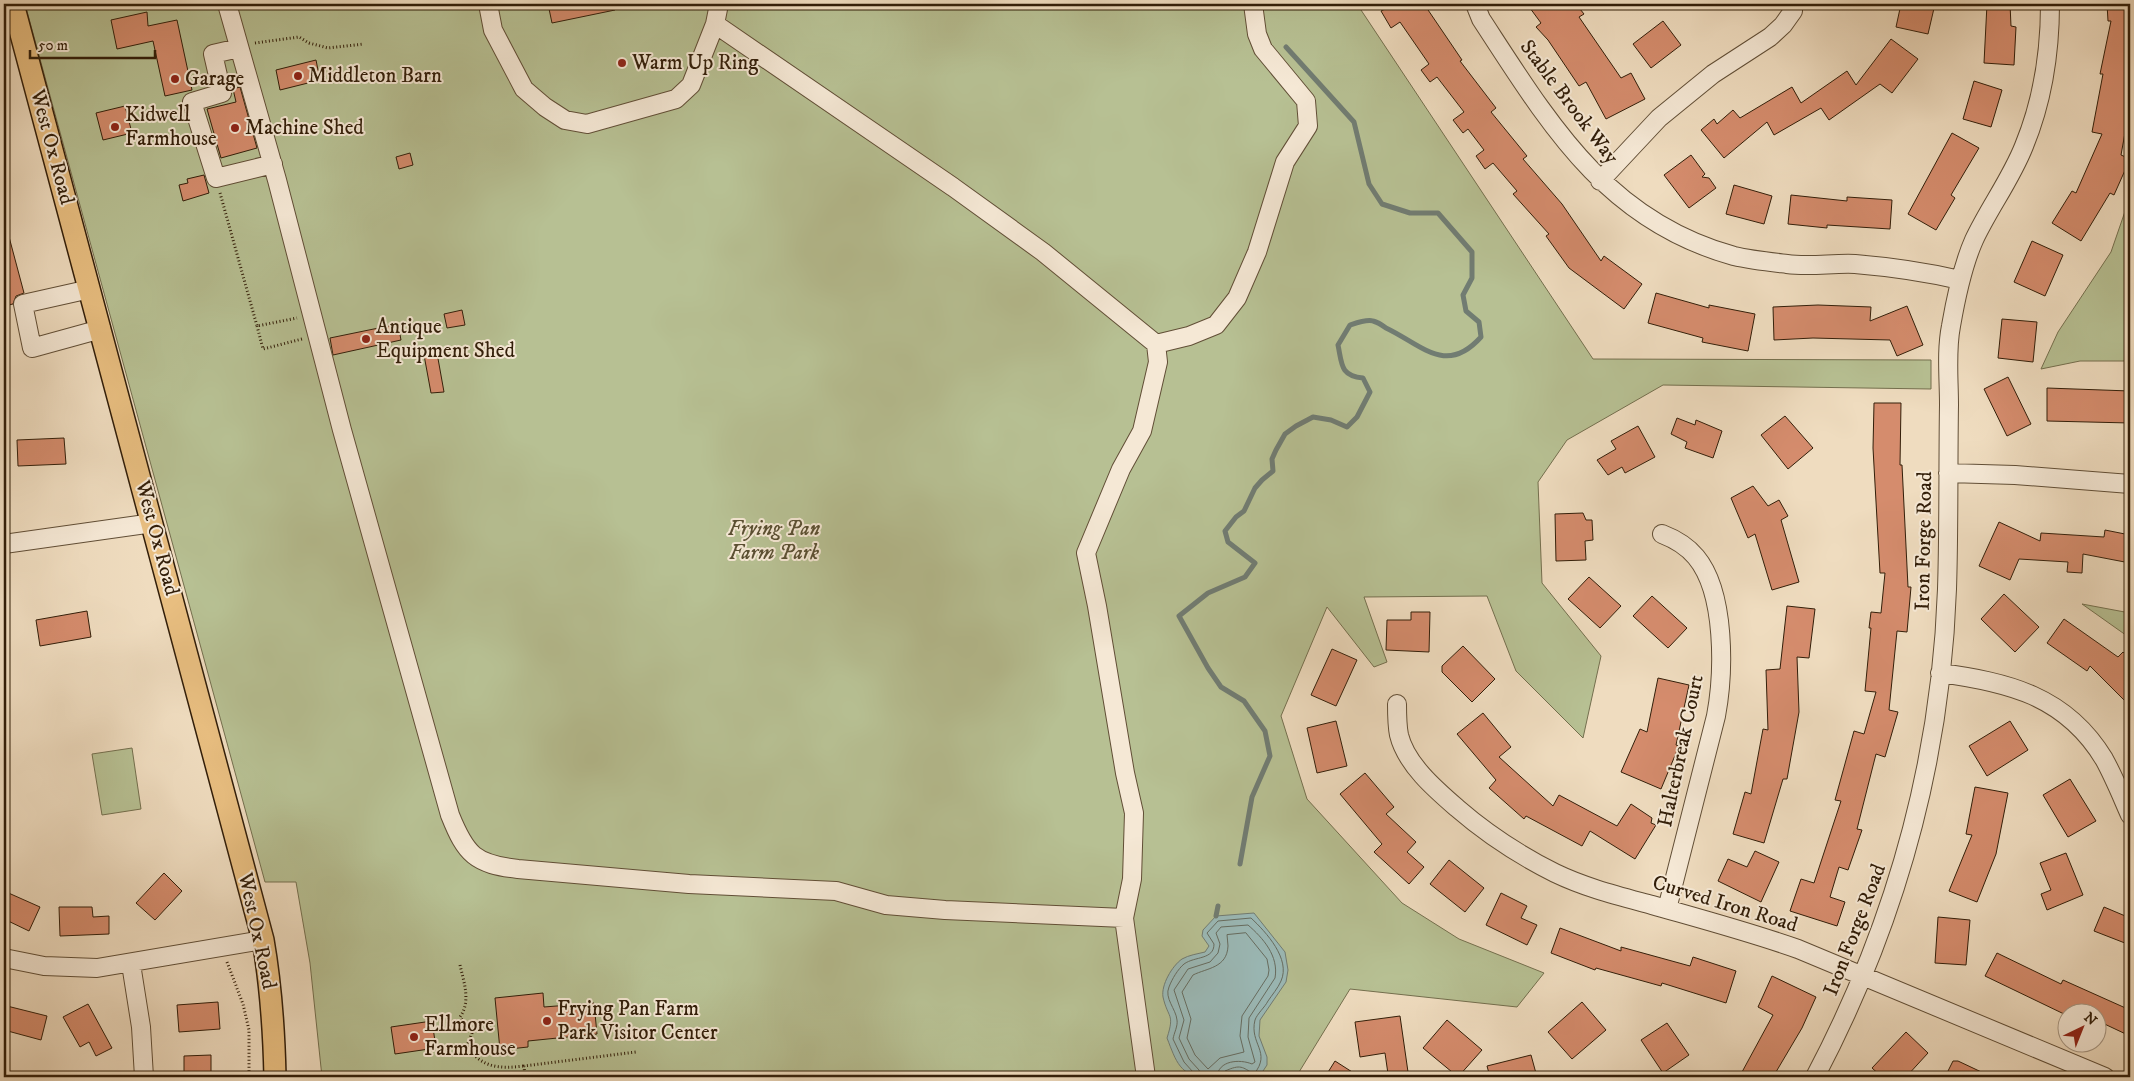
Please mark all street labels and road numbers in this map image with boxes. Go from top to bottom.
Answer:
street label: Stable Brook Way [1514,35,1625,170]
street label: West Ox Road [24,86,80,208]
street label: Iron Forge Road [1910,471,1938,611]
street label: West Ox Road [129,477,185,599]
street label: Halterbreak Court [1652,672,1710,829]
street label: Iron Forge Road [1818,860,1892,1000]
street label: West Ox Road [232,869,282,992]
street label: Curved Iron Road [1649,870,1801,939]

